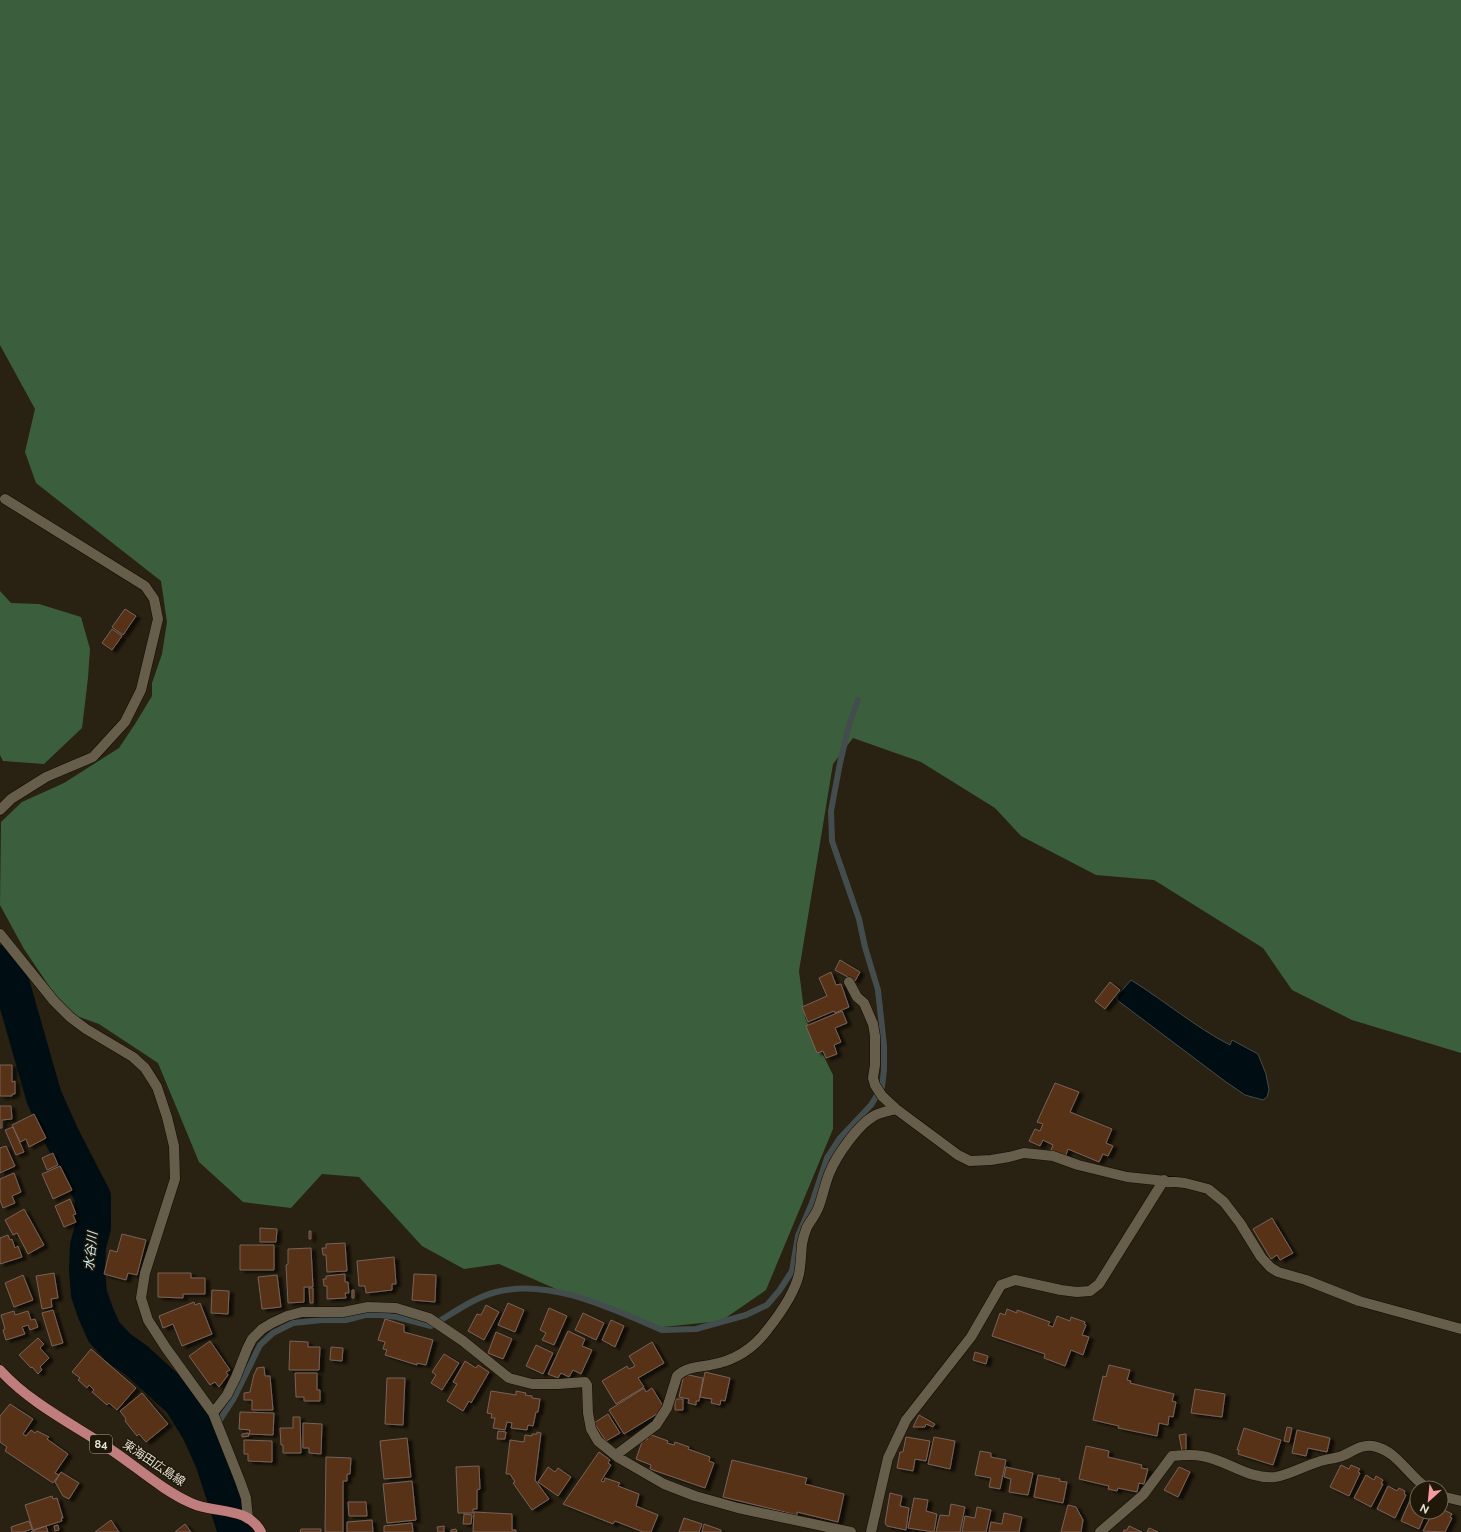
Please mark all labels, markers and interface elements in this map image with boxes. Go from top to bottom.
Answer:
water label: 水谷川 [81,1229,100,1271]
road number: 84 [90,1435,112,1453]
street label: 東海田広島線 [120,1437,188,1489]
north arrow [1409,1480,1449,1520]
text: N [1418,1501,1431,1516]

